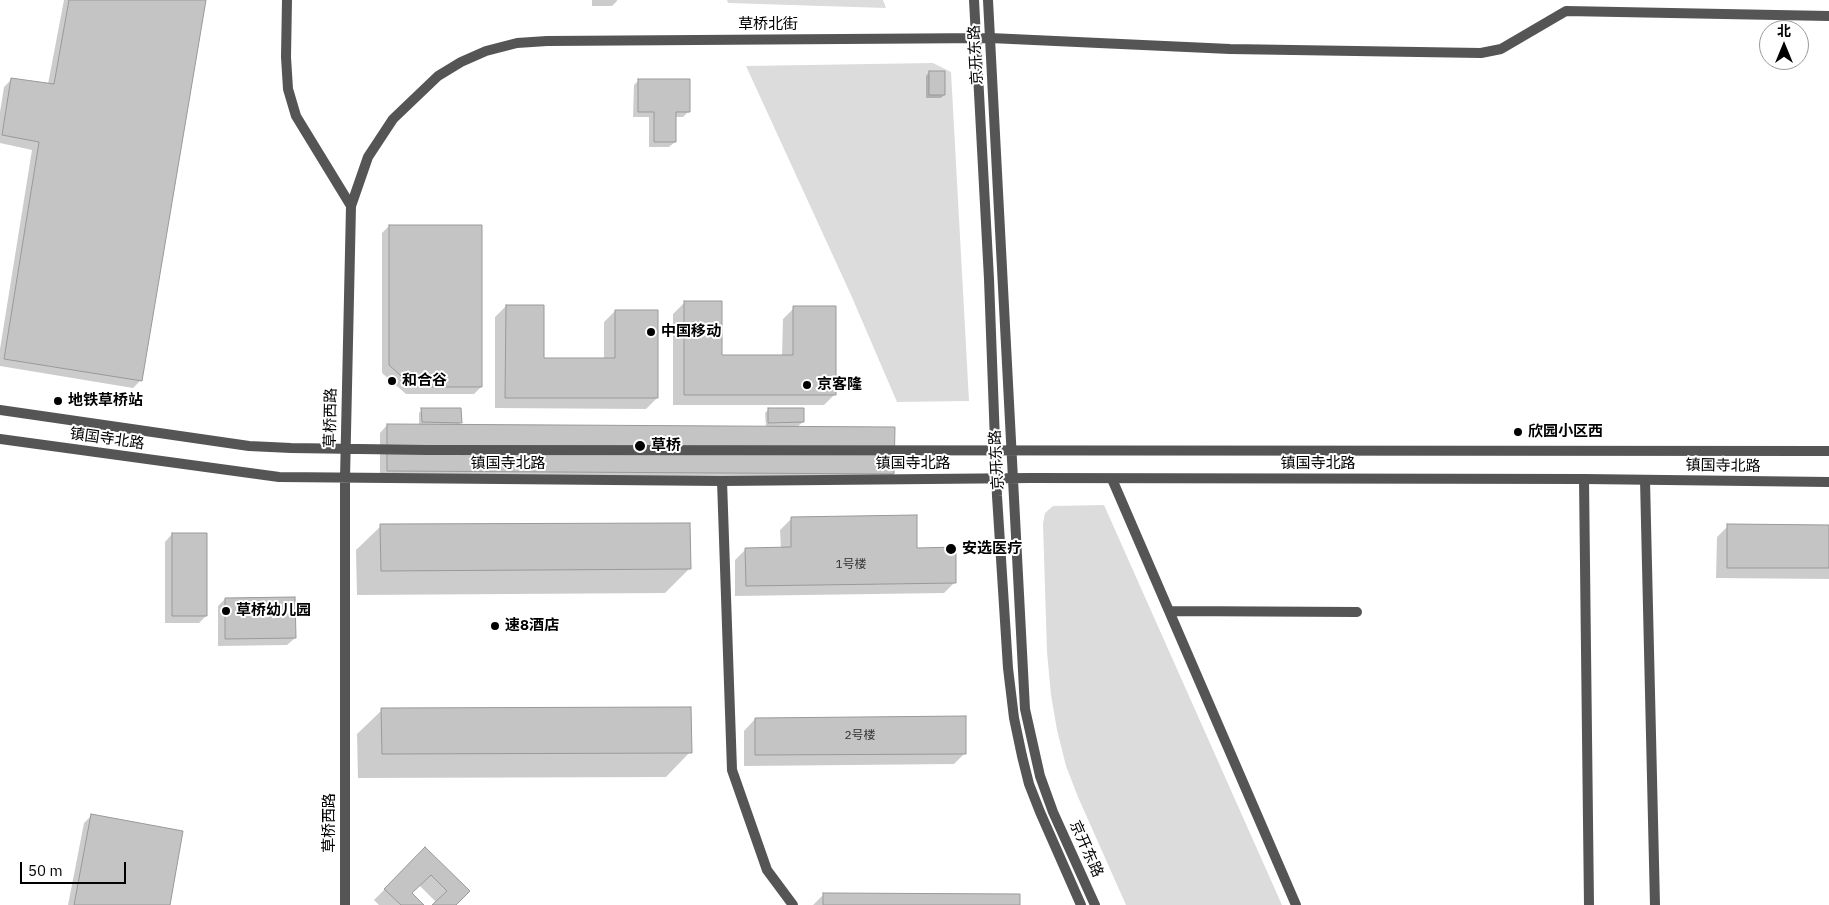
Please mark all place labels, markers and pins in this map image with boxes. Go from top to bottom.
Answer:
place label: 中国移动 [661,323,721,341]
marker: 中国移动 [645,326,657,338]
place label: 和合谷 [402,372,447,390]
marker: 和合谷 [386,375,398,387]
place label: 京客隆 [817,376,862,394]
marker: 京客隆 [801,379,813,391]
place label: 地铁草桥站 [68,392,143,410]
marker: 地铁草桥站 [52,395,64,407]
place label: 欣园小区西 [1528,423,1603,441]
marker: 欣园小区西 [1512,426,1524,438]
place label: 草桥 [651,437,681,455]
marker: 草桥 [633,439,647,453]
place label: 安选医疗 [962,540,1022,558]
marker: 安选医疗 [944,542,958,556]
place label: 草桥幼儿园 [236,602,311,620]
marker: 草桥幼儿园 [220,605,232,617]
place label: 速8酒店 [505,617,559,635]
marker: 速8酒店 [489,620,501,632]

